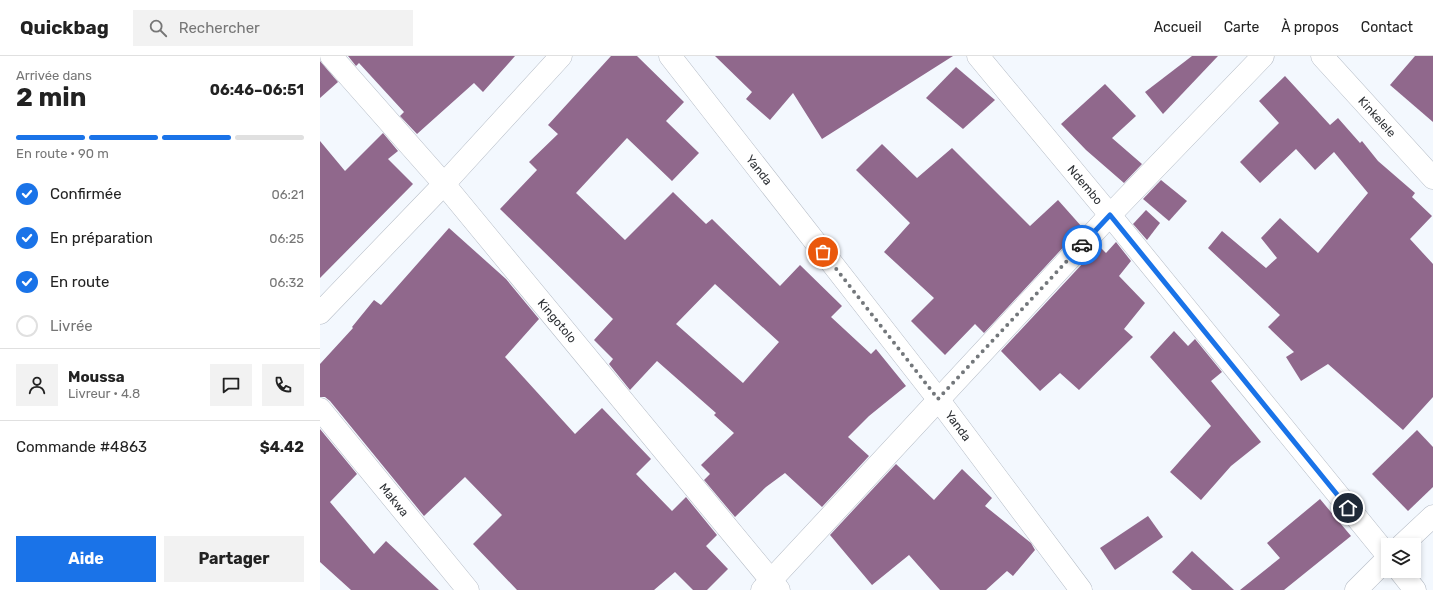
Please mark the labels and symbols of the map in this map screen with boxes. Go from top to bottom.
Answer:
street label: Kinkelele [1355,94,1399,140]
street label: Yanda [743,152,775,188]
street label: Ndembo [1065,163,1106,208]
courier [1062,225,1102,265]
pin [806,235,840,269]
street label: Kingotolo [535,296,579,346]
street label: Yanda [942,408,974,444]
street label: Makwa [376,481,412,519]
pin [1331,491,1365,525]

